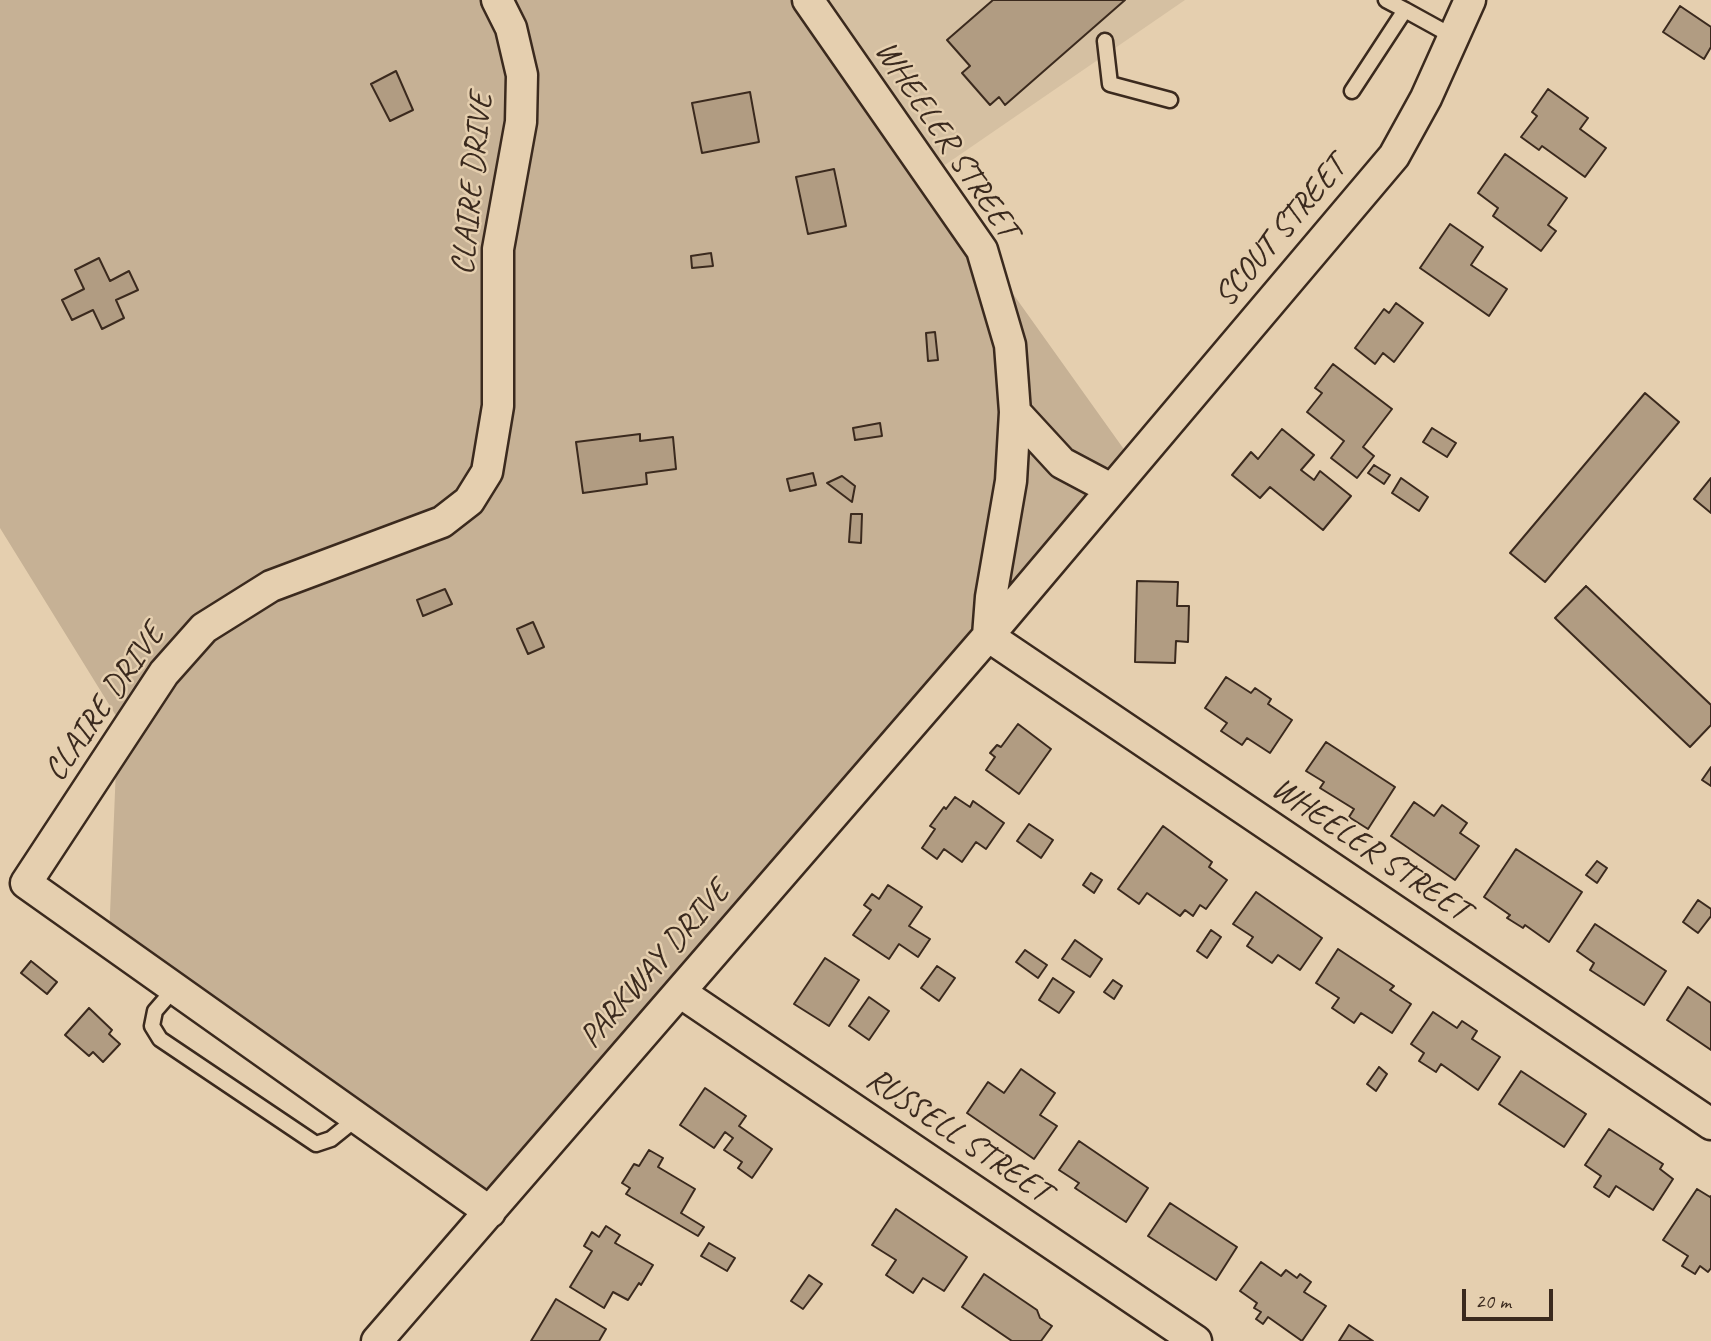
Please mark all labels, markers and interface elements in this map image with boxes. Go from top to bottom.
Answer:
street label: WHEELER STREET [865,33,1027,247]
street label: CLAIRE DRIVE [444,91,502,277]
street label: SCOUT STREET [1207,149,1355,315]
street label: CLAIRE DRIVE [36,617,174,789]
street label: WHEELER STREET [1263,769,1477,931]
street label: PARKWAY DRIVE [572,873,738,1057]
street label: RUSSELL STREET [858,1060,1058,1212]
scale bar [1466,1274,1557,1318]
text: 20 m [1475,1288,1511,1314]

